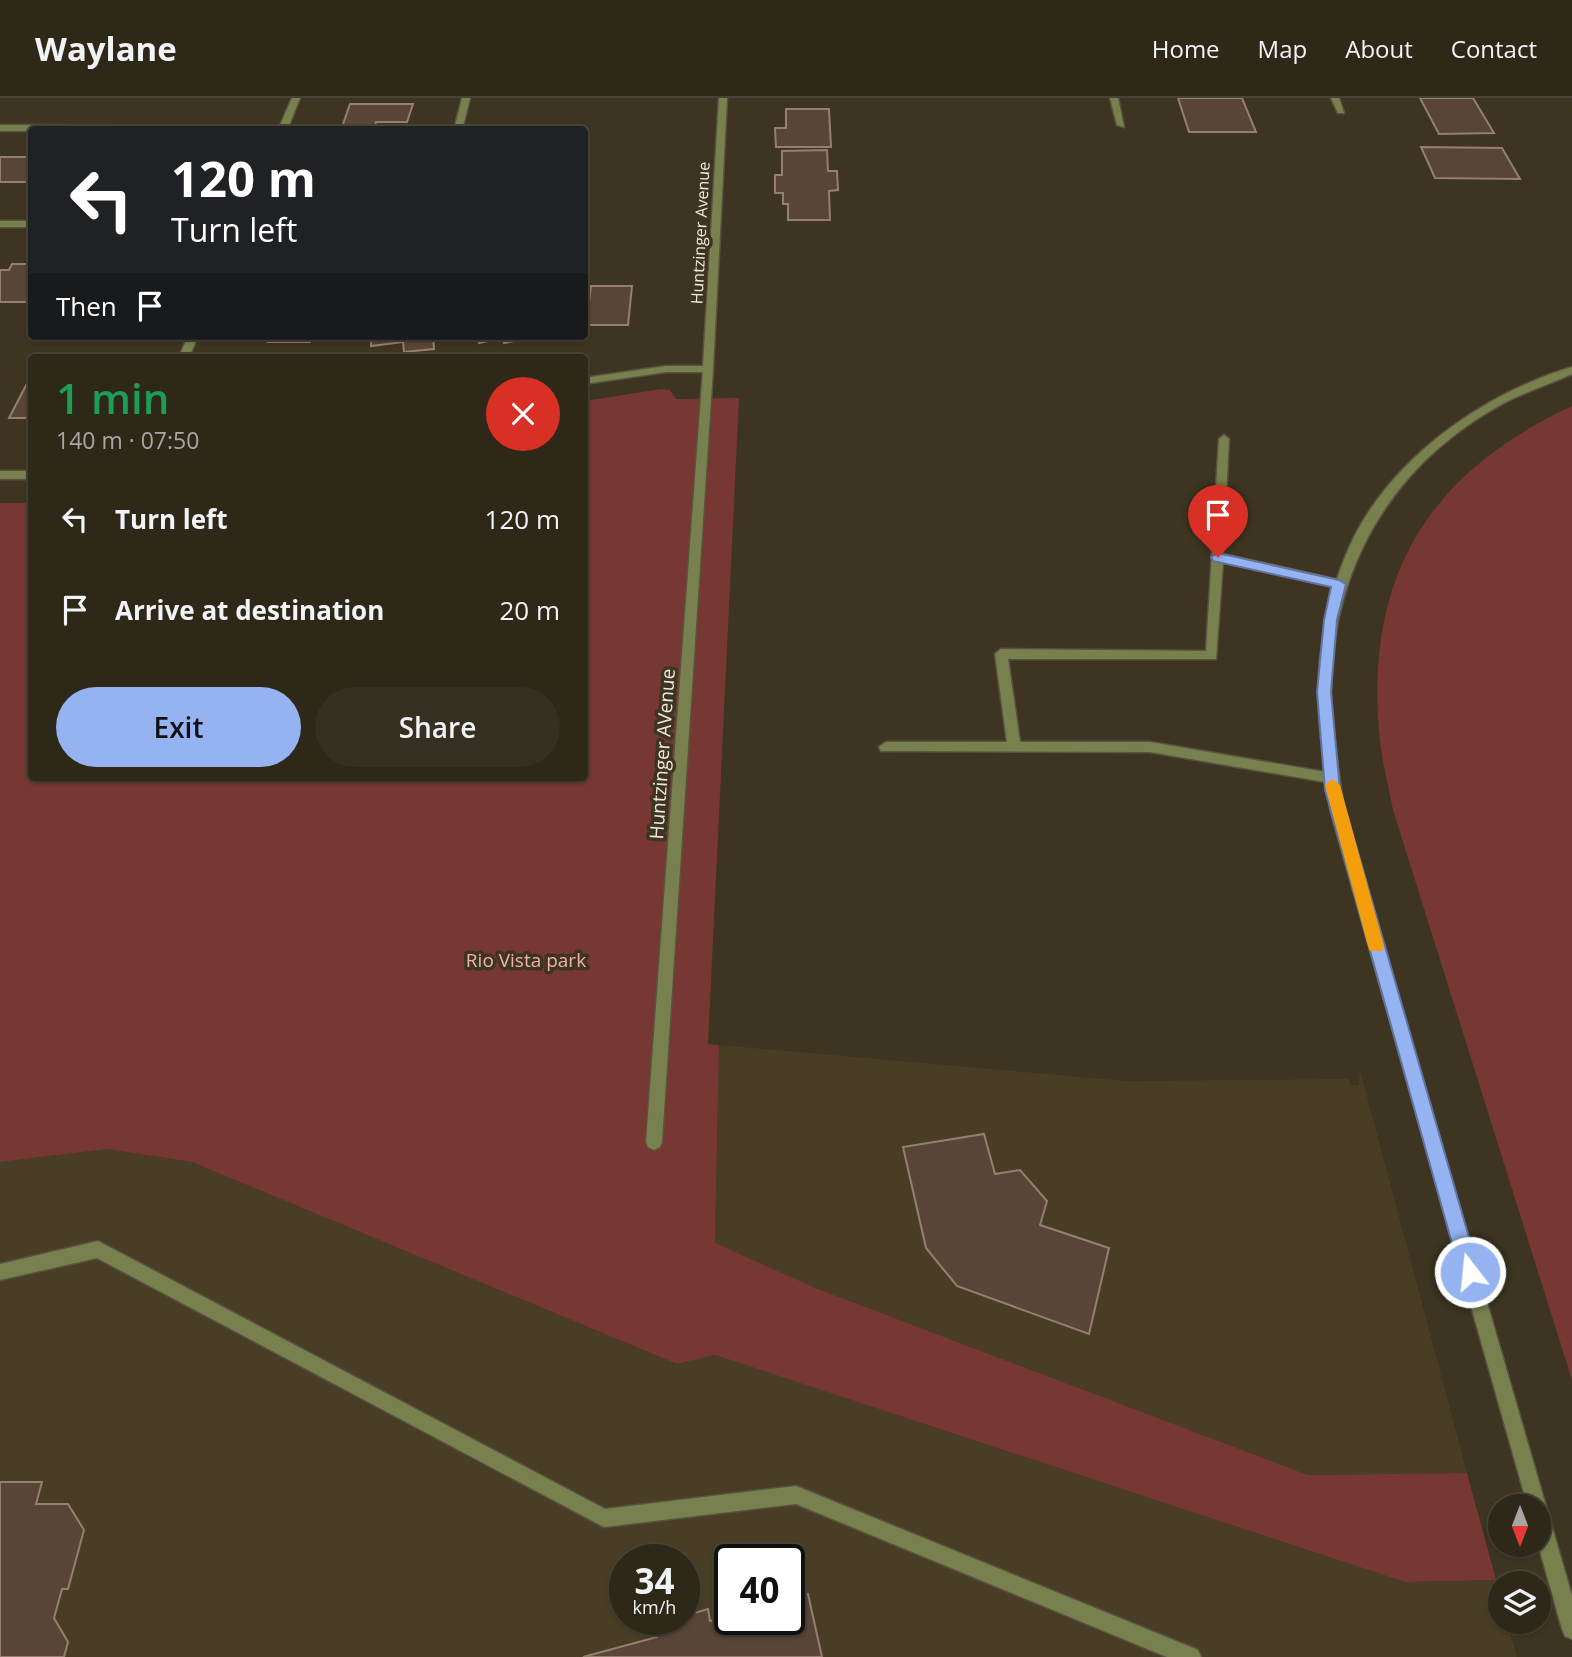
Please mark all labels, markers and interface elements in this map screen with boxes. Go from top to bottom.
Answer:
text: Waylane [35,26,177,71]
text: Home [1152,32,1220,65]
text: Map [1258,32,1307,65]
text: About [1345,32,1413,65]
text: Contact [1451,32,1537,65]
text: 120 m [171,145,316,211]
icon: left [56,154,147,245]
street label: Huntzinger Avenue [685,161,715,305]
text: Turn left [171,208,297,251]
icon: arrive [131,287,169,325]
text: Then [56,288,117,324]
text: 1 min [56,369,169,426]
button: close [486,377,560,451]
text: 140 m · 07:50 [56,424,199,456]
pin [1188,485,1248,557]
icon: arrive [1199,496,1237,534]
icon: left [56,500,94,538]
text: Turn left [115,501,227,537]
text: 120 m [485,501,560,537]
icon: arrive [56,591,94,629]
text: Arrive at destination [115,592,384,628]
text: 20 m [499,592,560,628]
street label: Huntzinger AVenue [643,668,681,840]
button: Exit [56,687,301,767]
button: Share [315,687,560,767]
park label: Rio Vista park [466,947,586,973]
position arrow [1433,1235,1507,1309]
north arrow [1488,1494,1550,1558]
map controls [1488,1494,1551,1634]
speed limit sign: 40 [714,1544,805,1635]
text: 34 [634,1557,675,1604]
button: layers [1488,1571,1551,1634]
text: km/h [633,1595,676,1619]

